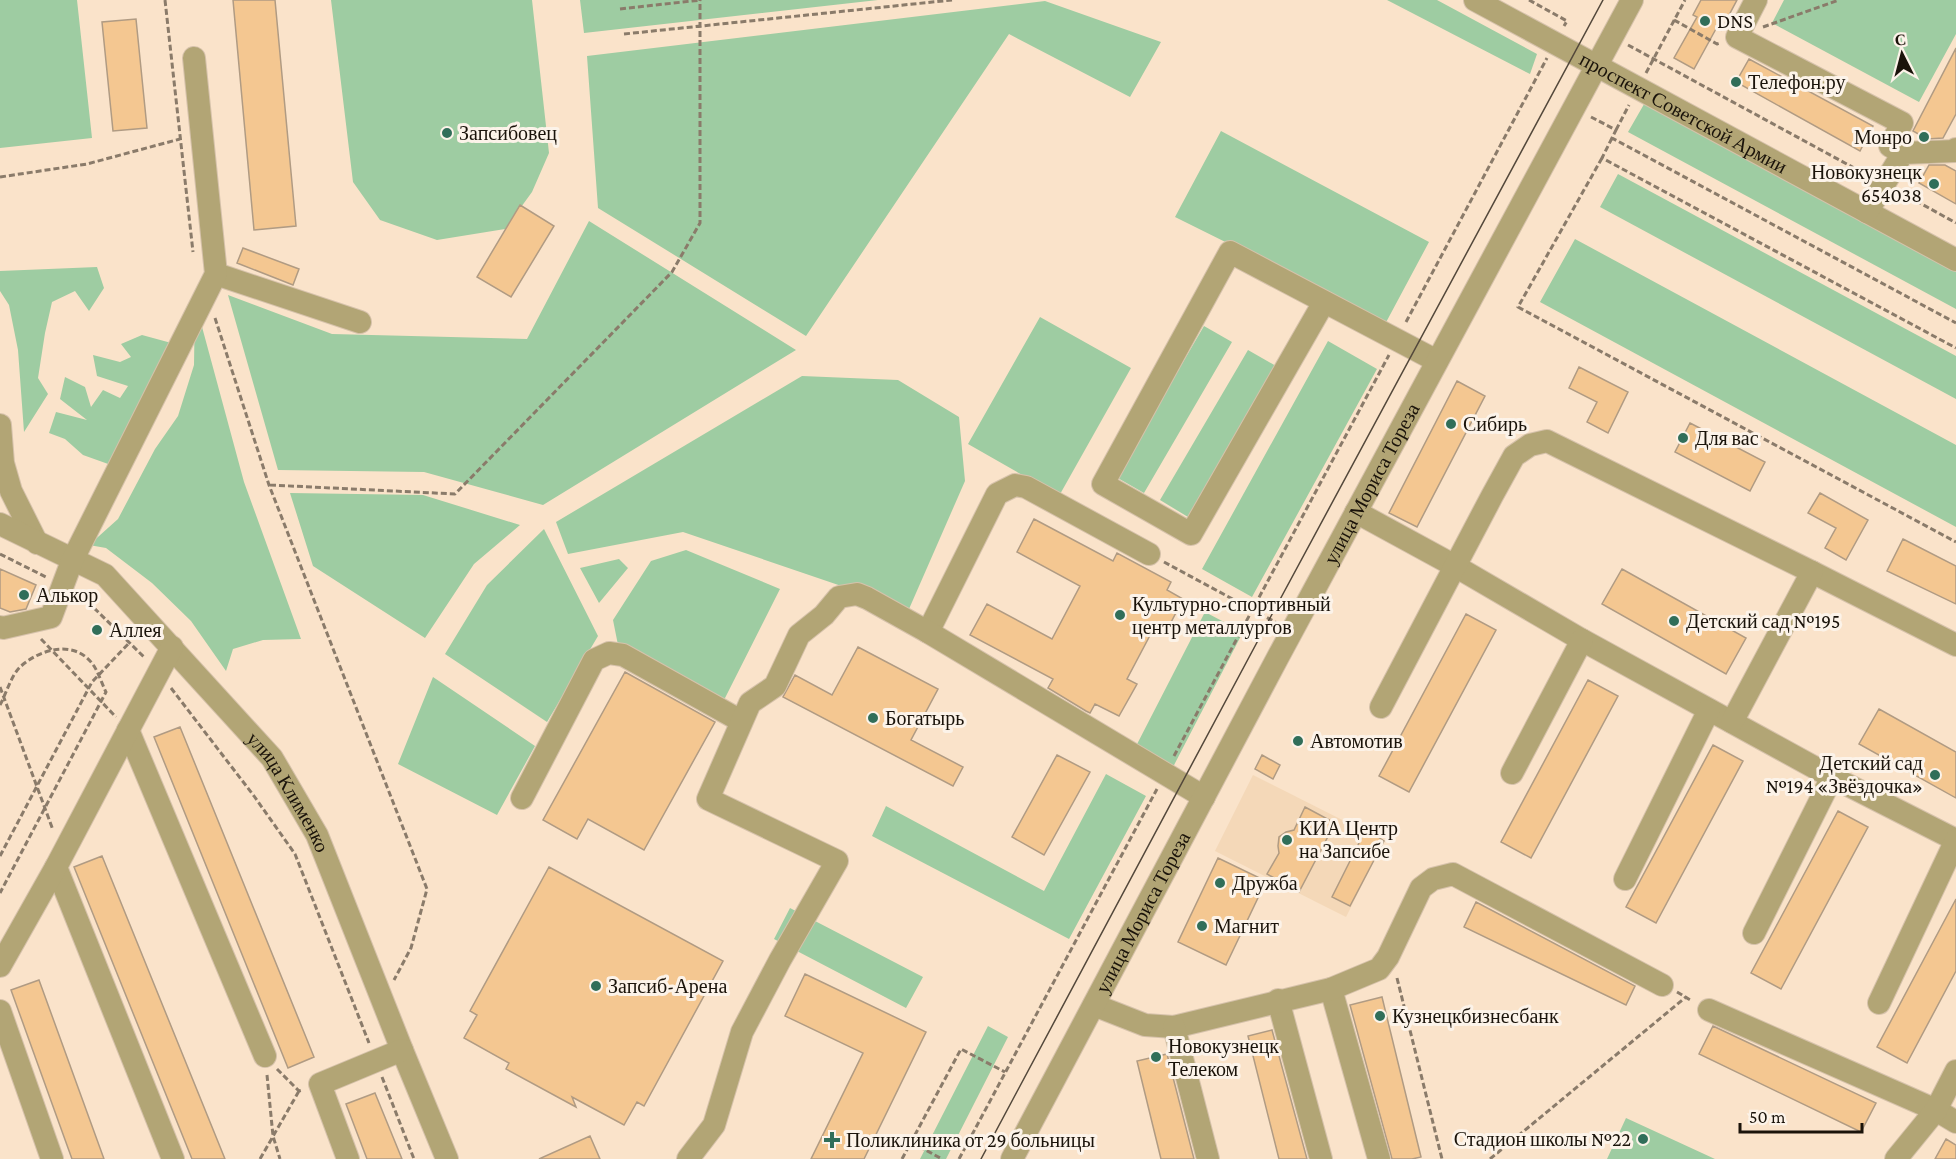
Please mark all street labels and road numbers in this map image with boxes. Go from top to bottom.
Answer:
street label: проспект Советской Армии [1576,48,1791,178]
street label: улица Мориса Тореза [1319,399,1424,568]
street label: улица Клименко [242,727,334,855]
street label: улица Мориса Тореза [1091,828,1194,997]

